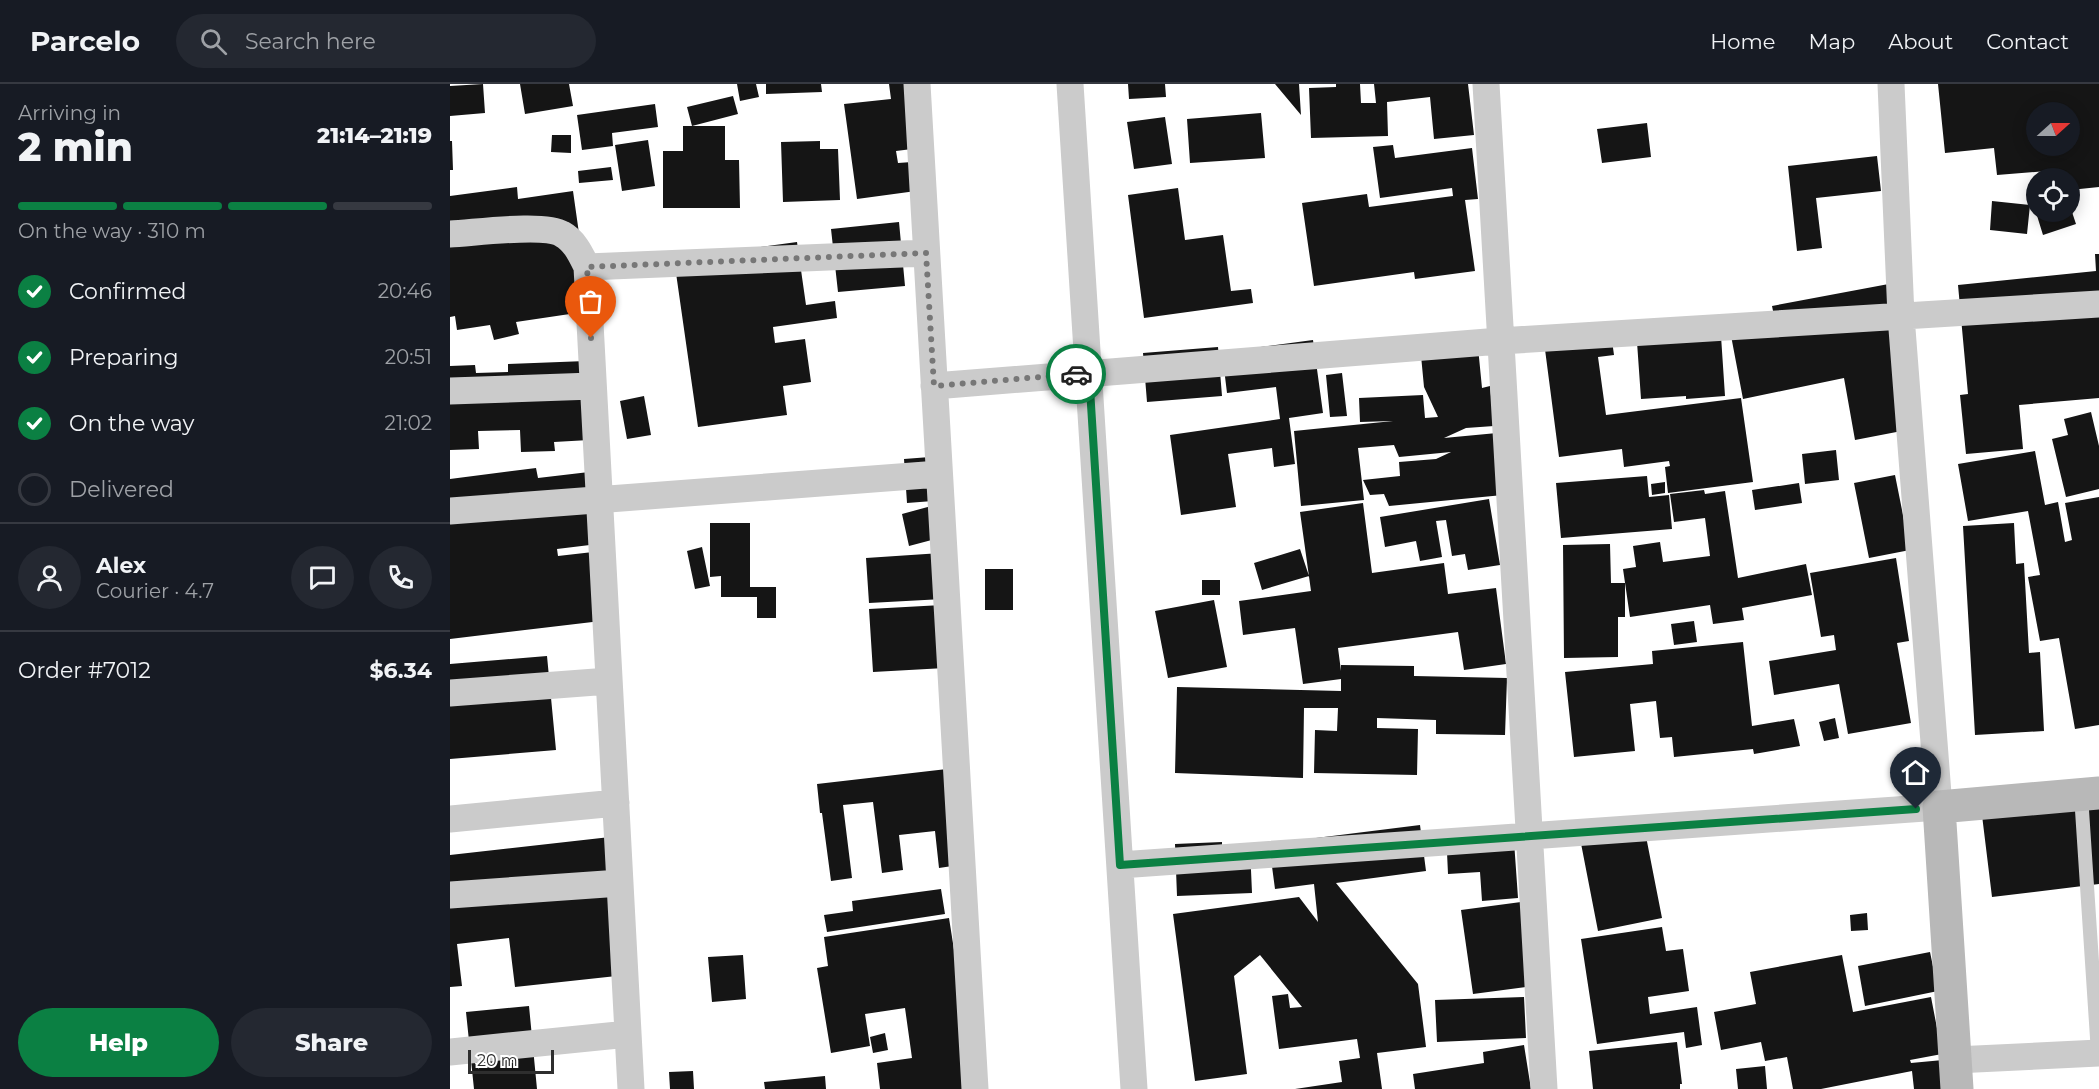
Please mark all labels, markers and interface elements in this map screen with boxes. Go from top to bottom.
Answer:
search box [176,14,596,68]
text: Parcelo [30,24,140,58]
icon: search [197,25,230,58]
text: Search here [245,28,376,55]
text: Home [1710,29,1775,54]
text: Map [1808,29,1855,54]
text: About [1888,29,1953,54]
text: Contact [1986,29,2069,54]
text: Arriving in [18,101,121,125]
north arrow [2026,102,2080,156]
map controls [2026,102,2080,222]
text: 21:14–21:19 [317,122,432,149]
text: 2 min [18,123,133,171]
button: locate [2026,168,2080,222]
text: On the way · 310 m [18,219,206,243]
icon: check [18,275,51,308]
pin [565,276,616,338]
text: Confirmed [69,278,186,305]
text: 20:46 [378,279,432,303]
icon: bag [574,285,607,318]
icon: check [18,341,51,374]
text: Preparing [69,344,178,371]
courier [1046,344,1106,404]
text: 20:51 [385,345,432,369]
icon: car [1060,358,1093,391]
icon: check [18,407,51,440]
text: On the way [69,410,194,437]
text: 21:02 [385,411,432,435]
text: Delivered [69,476,174,503]
button: person [18,546,81,609]
button: chat [291,546,354,609]
button: phone [369,546,432,609]
text: Alex [96,552,146,579]
text: Courier · 4.7 [96,579,214,603]
text: Order #7012 [18,657,151,684]
text: $6.34 [370,657,432,684]
pin [1890,747,1941,809]
icon: home [1899,756,1932,789]
button: Help [18,1008,219,1077]
button: Share [231,1008,432,1077]
scale bar [468,1047,554,1074]
text: 20 m [477,1051,518,1070]

